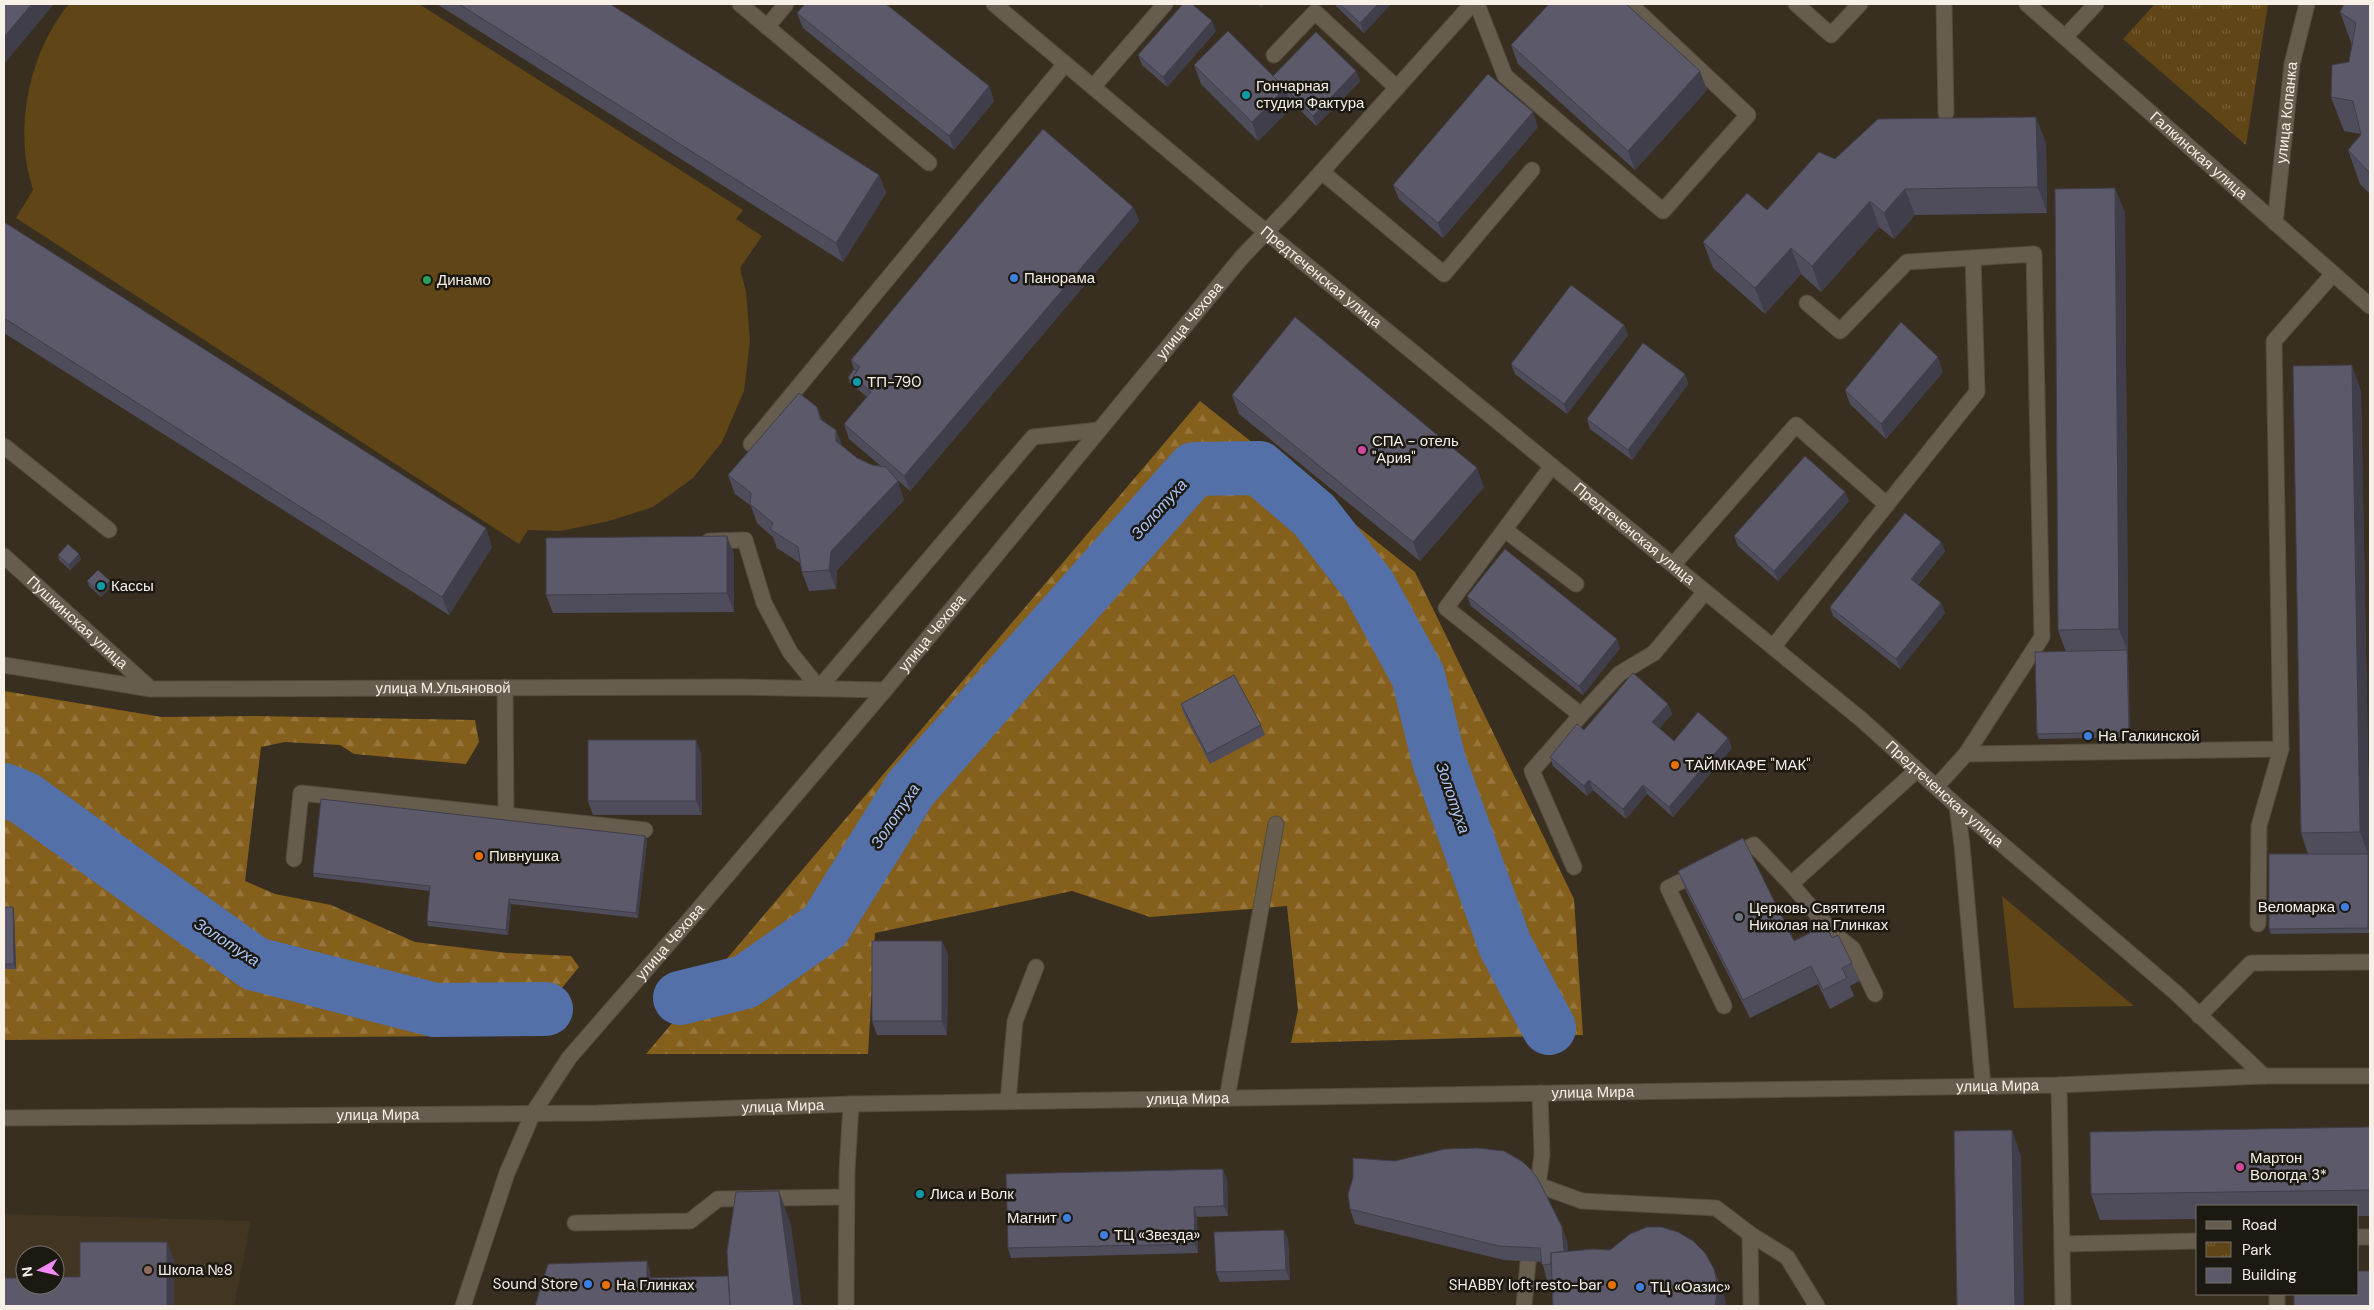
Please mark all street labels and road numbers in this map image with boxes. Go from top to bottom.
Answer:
street label: улица Копанка [2271,60,2302,165]
street label: Галкинская улица [2146,107,2252,204]
street label: Предтеченская улица [1256,221,1386,333]
street label: улица Чехова [1152,277,1228,364]
street label: Предтеченская улица [1570,478,1700,590]
street label: Пушкинская улица [23,571,133,674]
street label: улица Чехова [894,590,970,676]
street label: улица М.Ульяновой [375,678,511,698]
street label: Предтеченская улица [1881,736,2008,852]
street label: улица Чехова [631,899,709,984]
street label: улица Мира [1956,1075,2040,1097]
street label: улица Мира [1551,1082,1635,1103]
street label: улица Мира [1146,1088,1230,1109]
street label: улица Мира [741,1095,825,1118]
street label: улица Мира [336,1104,420,1125]

